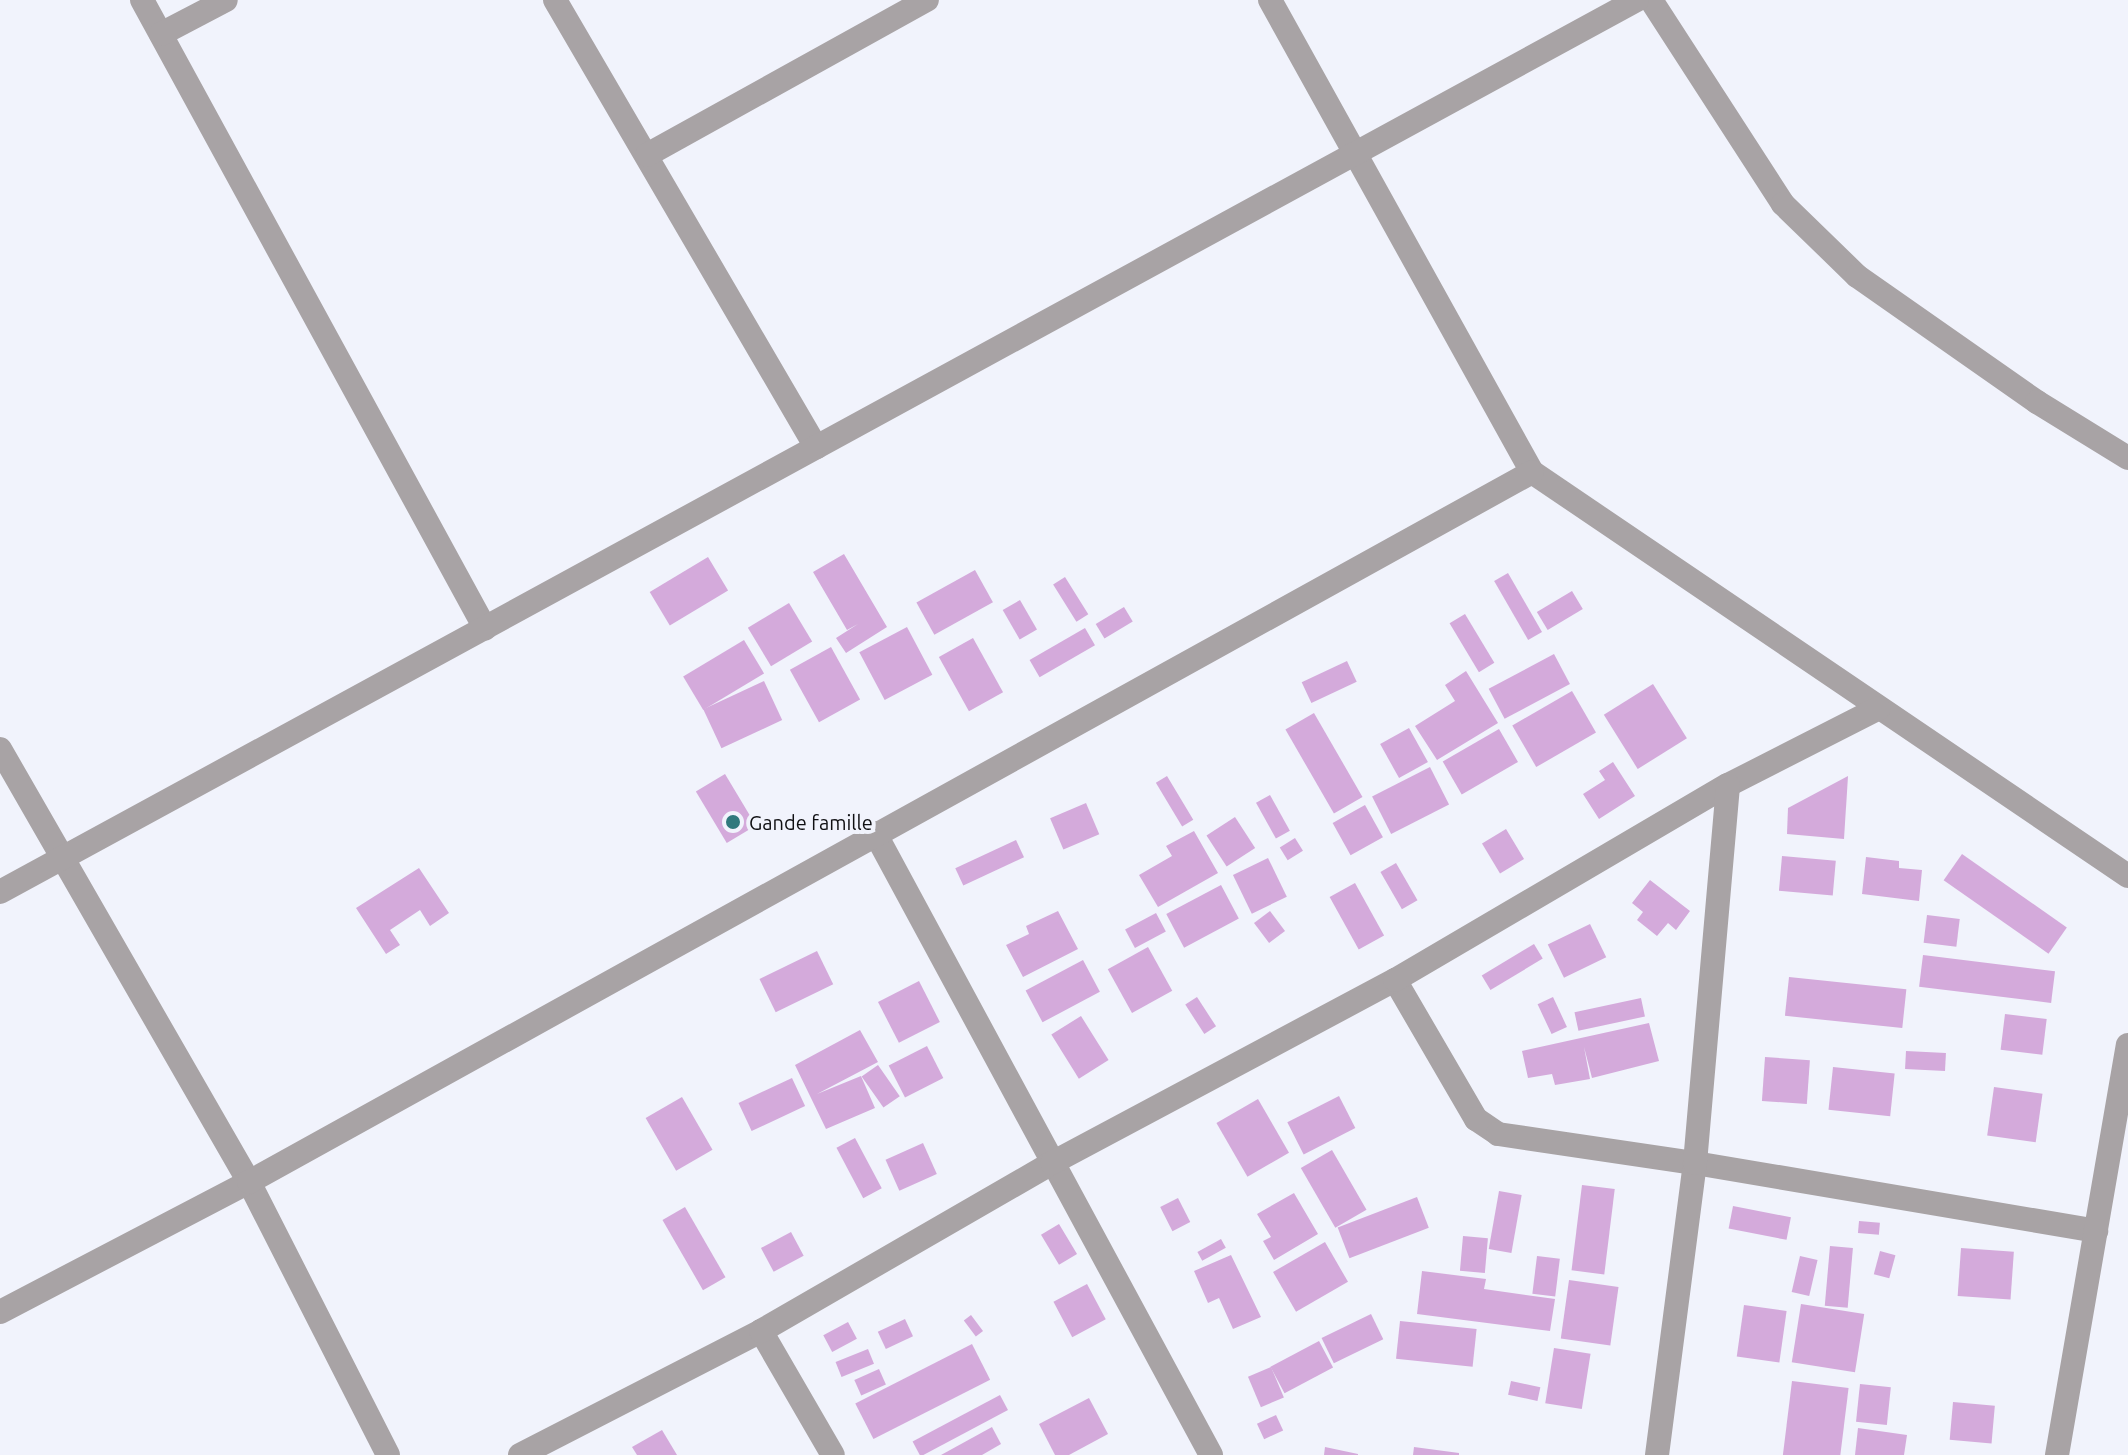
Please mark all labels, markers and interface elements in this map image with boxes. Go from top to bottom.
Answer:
place label: Gande famille [749,810,873,834]
marker: Gande famille [724,813,742,831]

